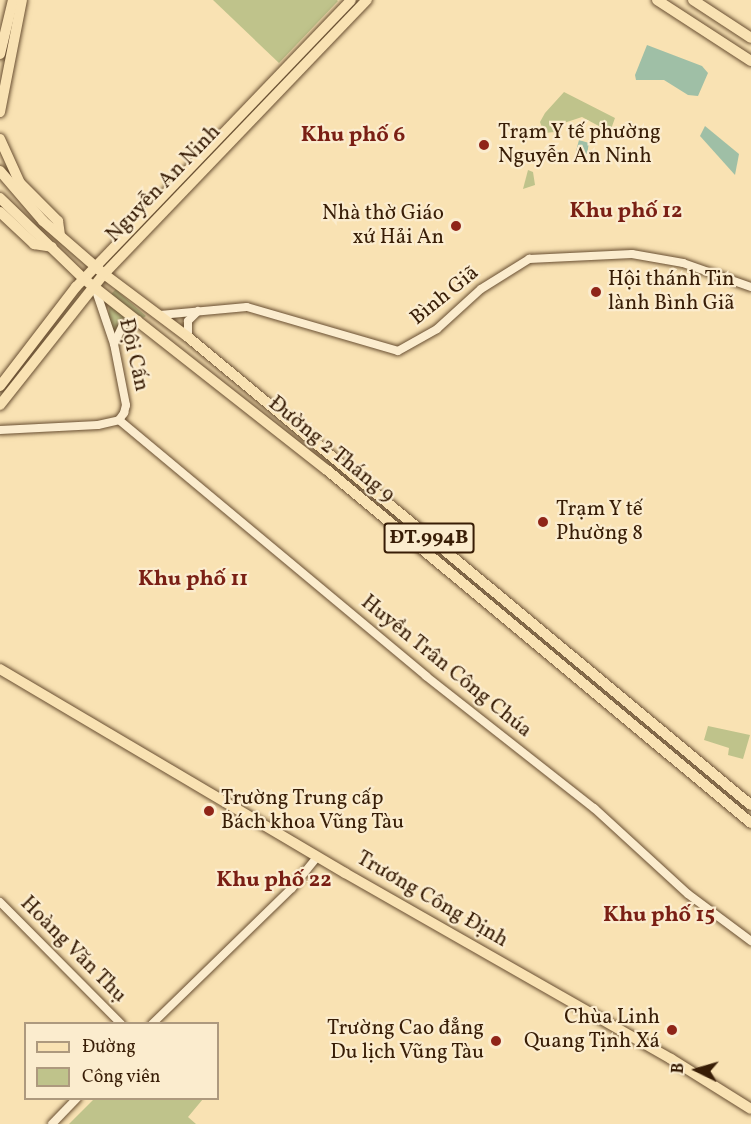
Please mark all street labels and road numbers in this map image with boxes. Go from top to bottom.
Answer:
street label: Nguyễn An Ninh [102,120,226,248]
street label: Bình Giã [406,261,484,331]
street label: Đội Cấn [112,316,154,394]
street label: Đường 2 Tháng 9 [263,391,399,509]
road number: ĐT.994B [382,521,476,555]
street label: Huyền Trân Công Chúa [355,590,537,744]
street label: Trương Công Định [352,846,512,954]
street label: Hoàng Văn Thụ [14,891,132,1009]

